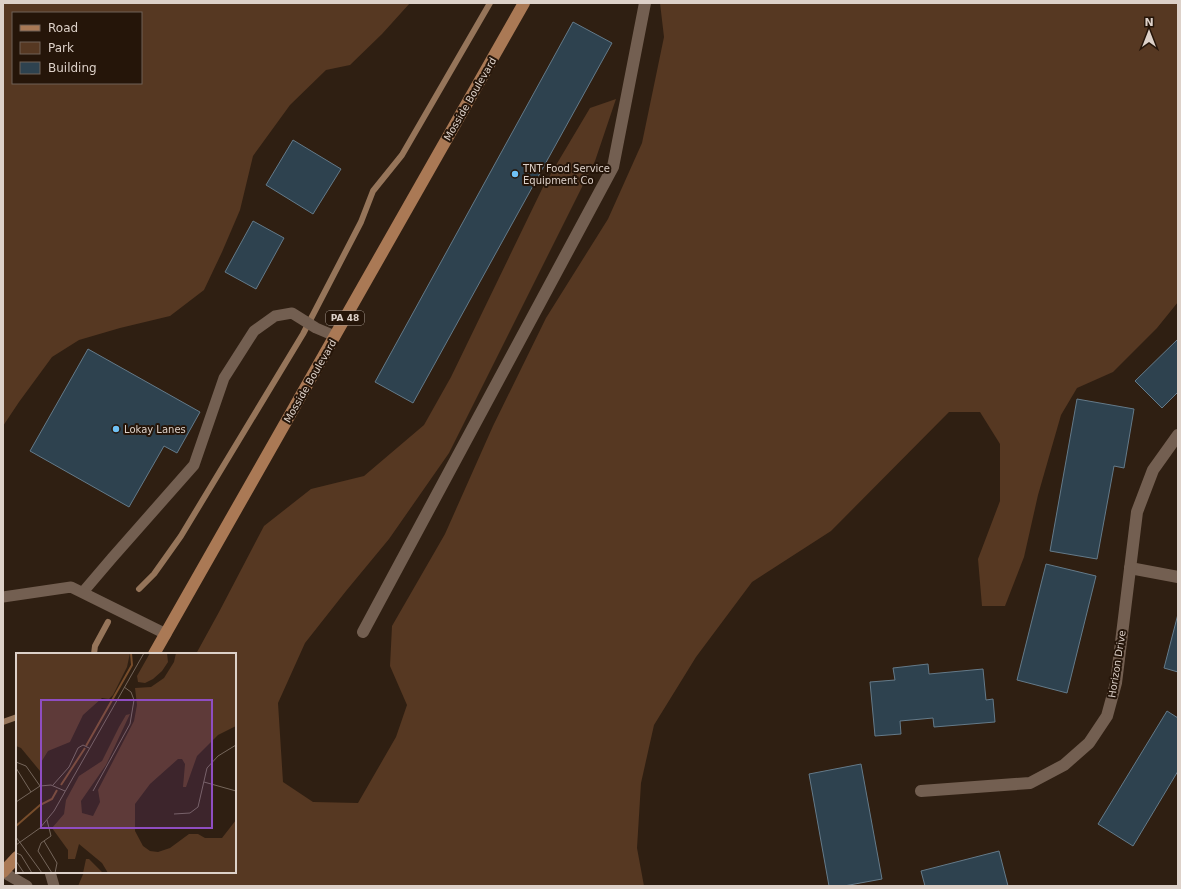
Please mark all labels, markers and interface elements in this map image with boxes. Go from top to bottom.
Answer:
legend [12,12,142,84]
north arrow [1129,12,1169,52]
text: N [1144,16,1154,29]
text: Road [48,21,78,35]
text: Park [48,41,74,55]
street label: Mosside Boulevard [442,55,498,143]
text: Building [48,61,97,75]
place label: TNT Food Service Equipment Co [522,163,610,186]
marker: TNT Food Service Equipment Co [510,169,520,179]
road number: PA 48 [326,311,364,325]
street label: Mosside Boulevard [282,337,338,425]
marker: Lokay Lanes [111,424,121,434]
place label: Lokay Lanes [124,424,186,435]
street label: Horizon Drive [1106,630,1128,698]
inset map [16,653,236,873]

